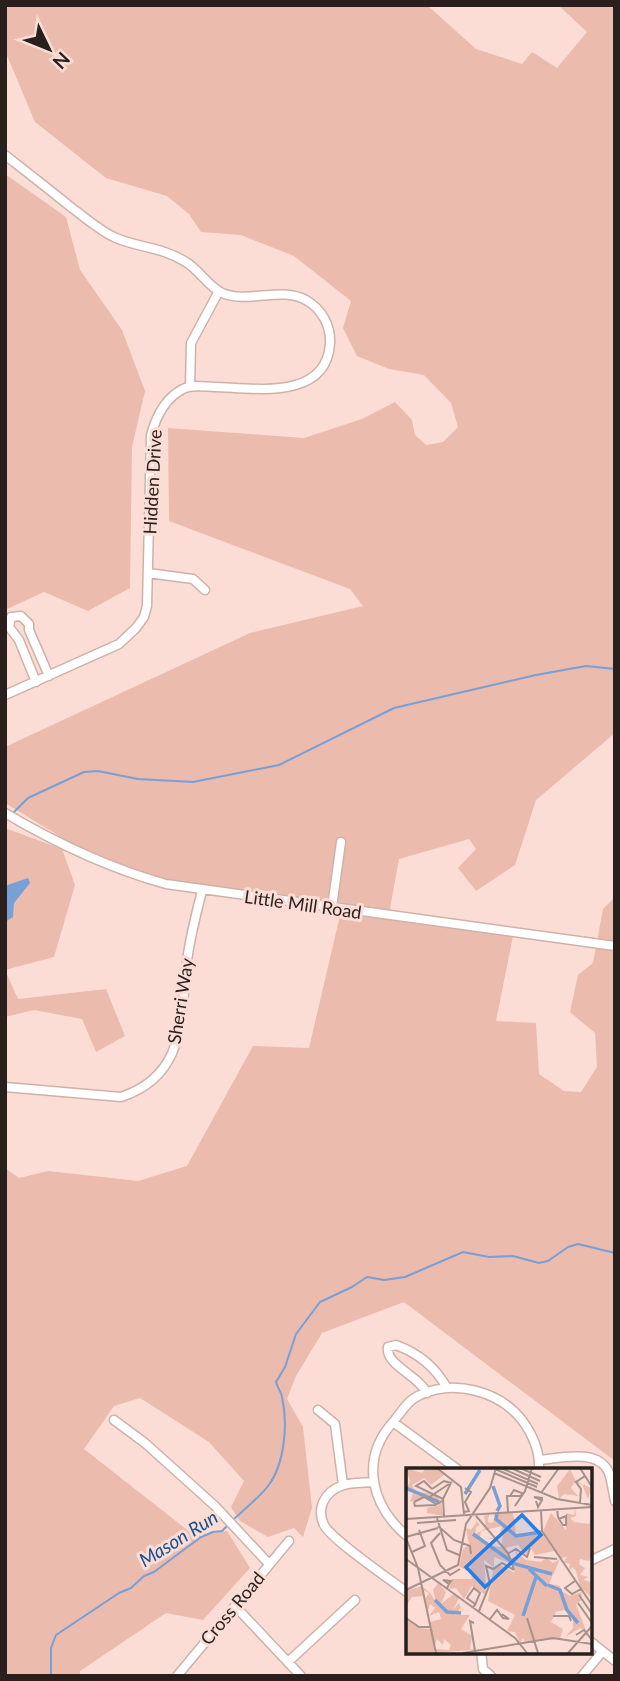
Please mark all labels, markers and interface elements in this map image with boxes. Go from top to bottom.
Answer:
north arrow [14,14,84,84]
text: N [48,48,75,74]
street label: Hidden Drive [138,429,166,535]
street label: Little Mill Road [243,885,363,923]
street label: Sherri Way [162,956,198,1045]
inset map [406,1468,592,1653]
water label: Mason Run [134,1505,222,1571]
street label: Cross Road [195,1567,269,1649]

